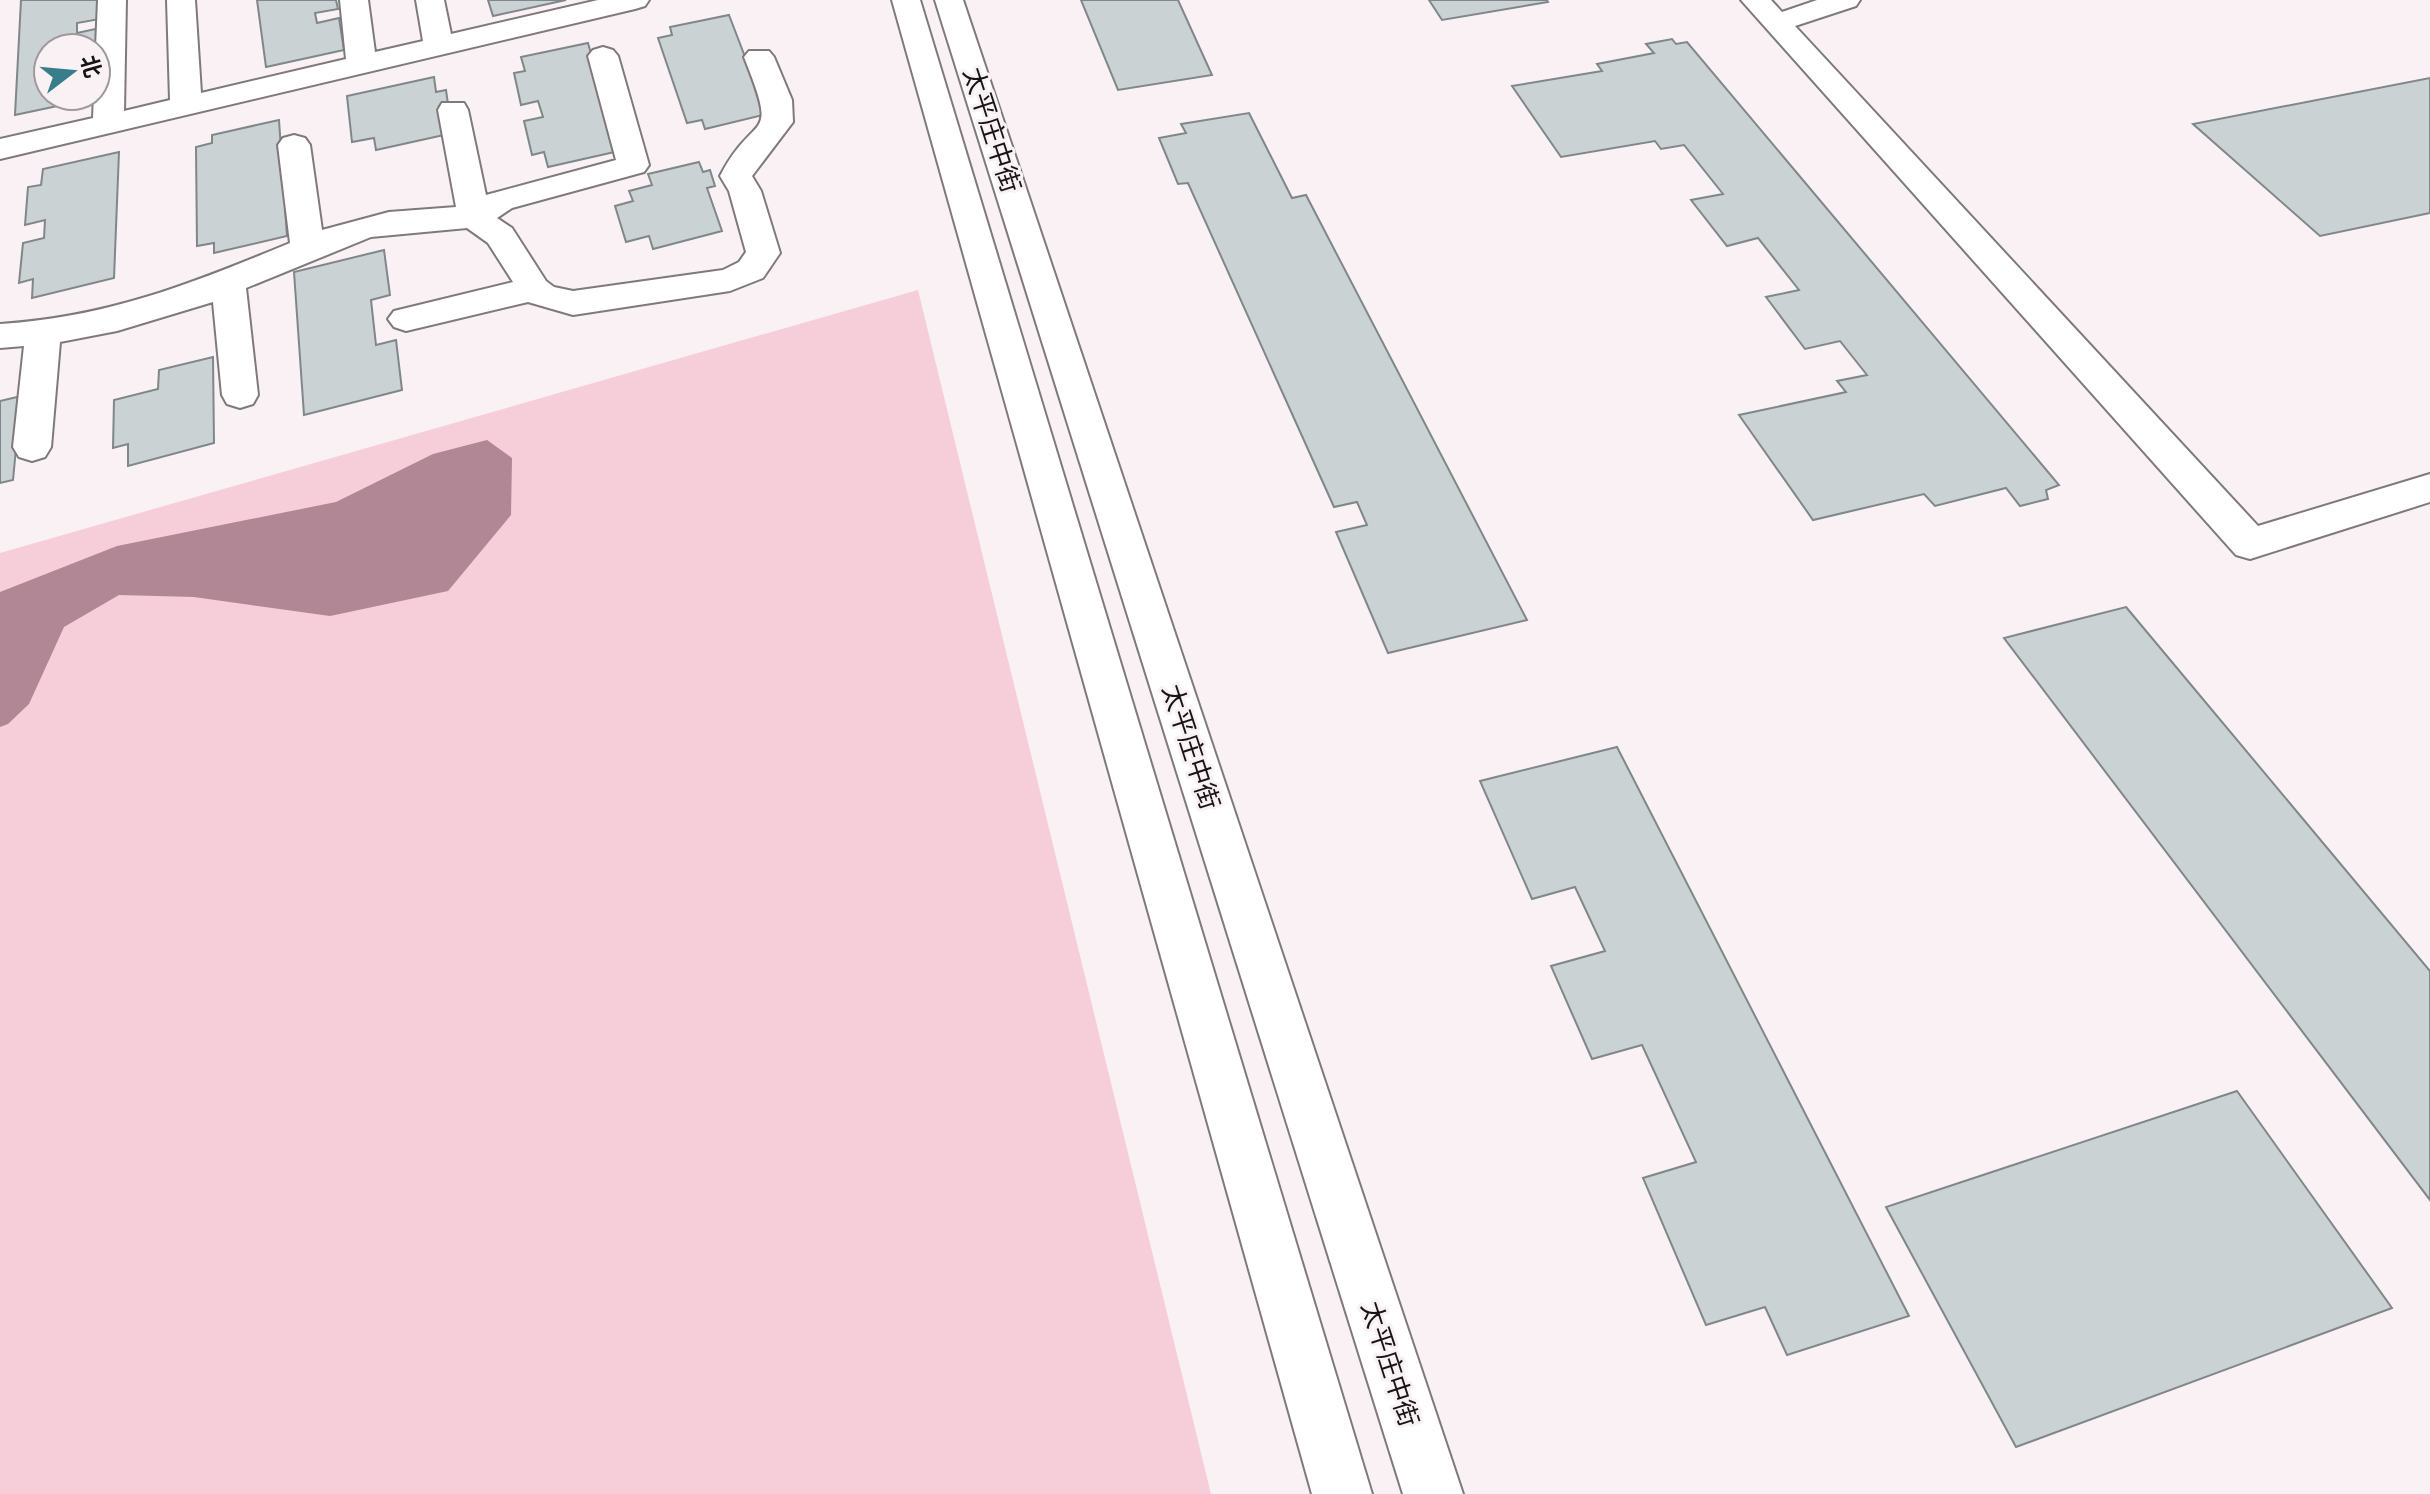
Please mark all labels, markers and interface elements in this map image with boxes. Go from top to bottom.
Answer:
north arrow [32,32,112,112]
text: 北 [74,52,109,81]
street label: 太平庄中街 [956,62,1030,197]
street label: 太平庄中街 [1155,679,1229,814]
street label: 太平庄中街 [1354,1296,1428,1431]

